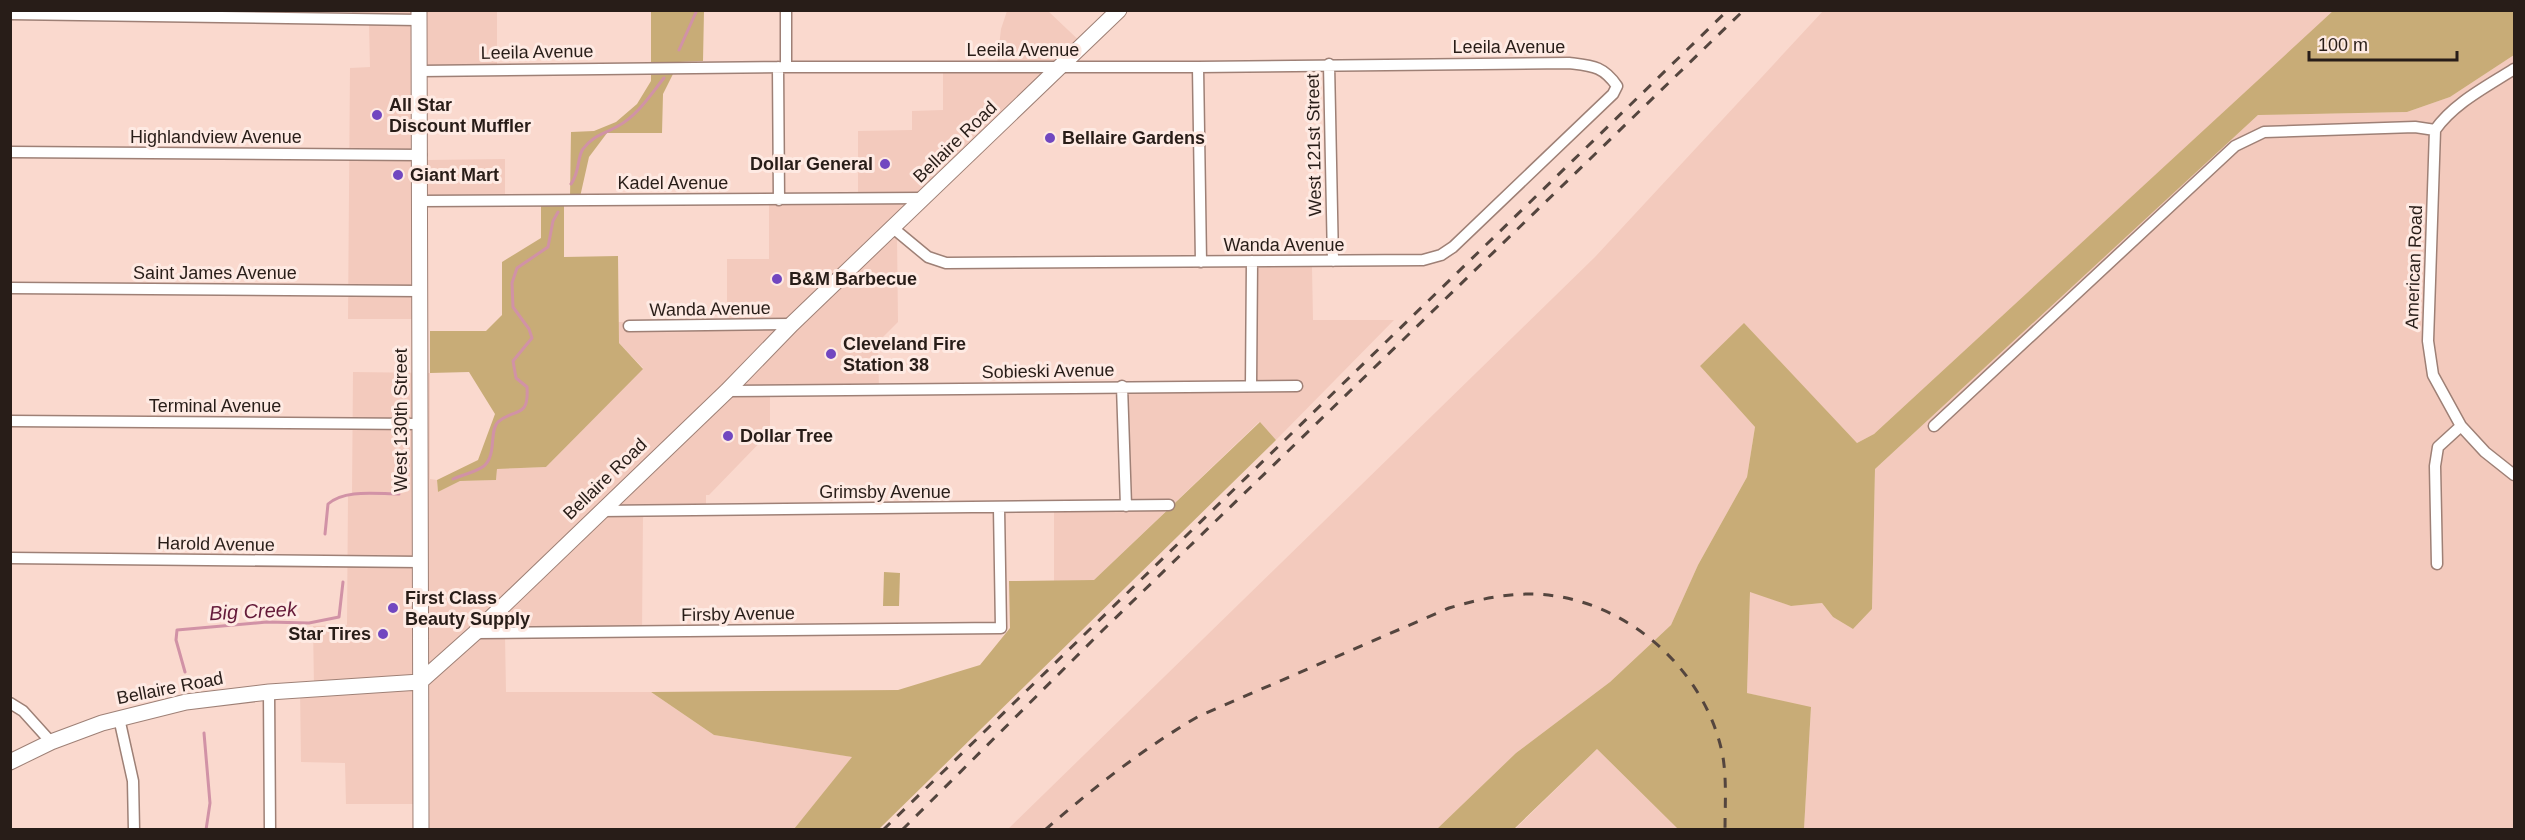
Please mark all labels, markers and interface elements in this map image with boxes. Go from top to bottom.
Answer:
scale bar [2309,24,2458,62]
text: 100 m [2318,35,2368,55]
street label: Leeila Avenue [1453,37,1565,57]
street label: Leeila Avenue [967,40,1079,60]
street label: Leeila Avenue [480,41,594,63]
street label: West 121st Street [1303,73,1325,217]
place label: All Star Discount Muffler [389,95,531,136]
street label: Bellaire Road [909,97,1001,187]
marker: All Star Discount Muffler [370,108,384,122]
street label: Highlandview Avenue [130,127,302,147]
place label: Bellaire Gardens [1062,128,1205,148]
marker: Bellaire Gardens [1043,131,1057,145]
place label: Dollar General [750,154,873,174]
marker: Dollar General [878,157,892,171]
place label: Giant Mart [410,165,499,185]
marker: Giant Mart [391,168,405,182]
street label: Kadel Avenue [618,173,728,193]
street label: American Road [2402,205,2426,329]
street label: Wanda Avenue [1223,235,1345,255]
street label: Saint James Avenue [133,263,297,283]
place label: B&M Barbecue [789,269,917,289]
marker: B&M Barbecue [770,272,784,286]
street label: Wanda Avenue [649,298,771,320]
place label: Cleveland Fire Station 38 [843,334,966,375]
marker: Cleveland Fire Station 38 [824,347,838,361]
street label: West 130th Street [391,348,411,492]
street label: Sobieski Avenue [981,360,1115,382]
street label: Terminal Avenue [149,396,281,416]
place label: Dollar Tree [740,426,833,446]
marker: Dollar Tree [721,429,735,443]
street label: Bellaire Road [559,434,651,524]
street label: Grimsby Avenue [819,482,951,502]
street label: Harold Avenue [157,533,275,555]
place label: First Class Beauty Supply [405,588,530,629]
water label: Big Creek [209,598,298,624]
marker: First Class Beauty Supply [386,601,400,615]
street label: Firsby Avenue [681,603,795,625]
place label: Star Tires [288,624,371,644]
marker: Star Tires [376,627,390,641]
street label: Bellaire Road [115,668,225,708]

